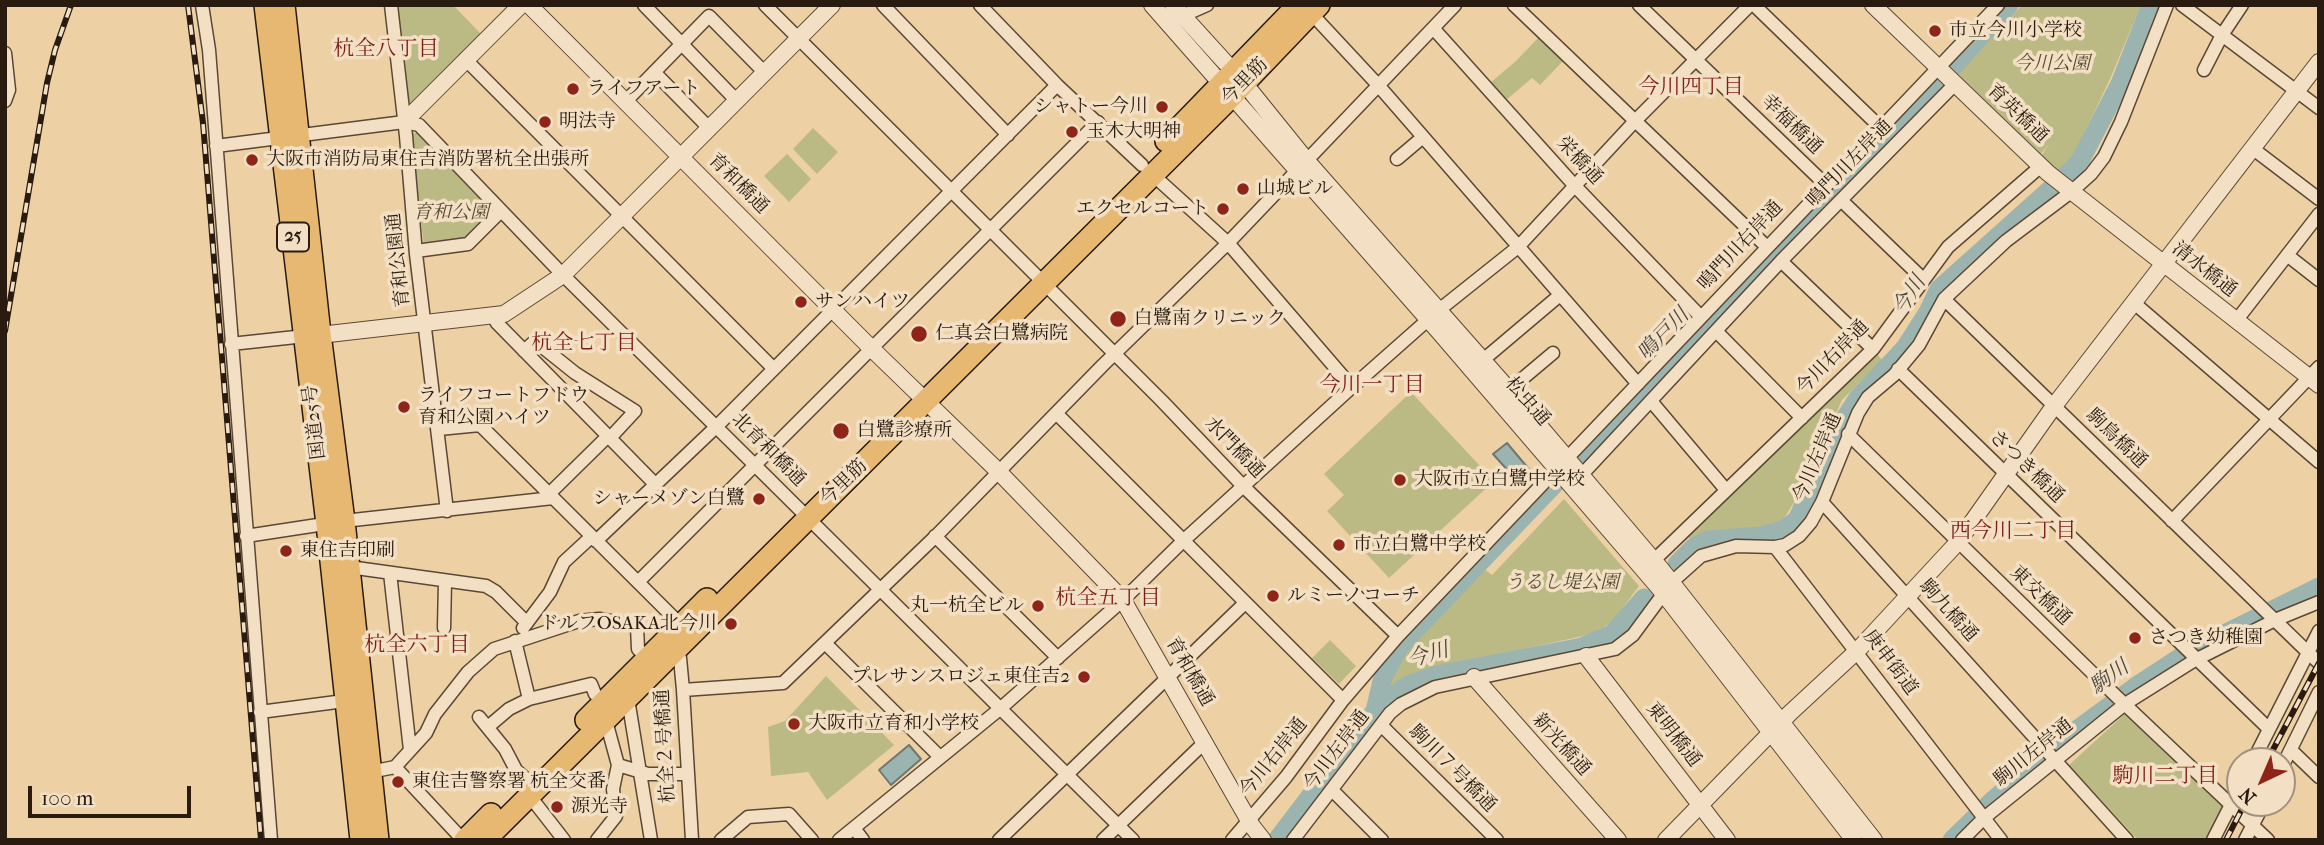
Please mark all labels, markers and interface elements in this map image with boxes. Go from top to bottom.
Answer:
place label: 市立今川小学校 [1949,20,2082,42]
marker: 市立今川小学校 [1927,23,1943,39]
district label: 杭全八丁目 [334,37,438,63]
park label: 今川公園 [2014,53,2090,75]
street label: 今里筋 [1217,54,1273,110]
district label: 今川四丁目 [1639,75,1743,101]
place label: ライフアート [587,78,700,100]
street label: 育英橋通 [1982,79,2052,149]
marker: ライフアート [565,81,581,97]
street label: 幸福橋通 [1756,90,1826,160]
place label: シャトー今川 [1034,96,1148,118]
marker: シャトー今川 [1154,99,1170,115]
place label: 明法寺 [559,111,616,133]
marker: 明法寺 [537,114,553,130]
street label: 鳴門川左岸通 [1802,115,1898,213]
place label: 玉木大明神 [1086,121,1181,143]
marker: 玉木大明神 [1064,124,1080,140]
street label: 栄橋通 [1551,132,1607,190]
place label: 大阪市消防局東住吉消防署杭全出張所 [266,149,589,171]
street label: 育和橋通 [703,149,773,219]
marker: 大阪市消防局東住吉消防署杭全出張所 [244,152,260,168]
place label: 山城ビル [1257,178,1333,200]
marker: 山城ビル [1235,181,1251,197]
street label: 鳴門川右岸通 [1694,197,1788,295]
place label: エクセルコート [1076,198,1209,220]
marker: エクセルコート [1215,201,1231,217]
park label: 育和公園 [413,202,489,224]
street label: 育和公園通 [383,212,415,308]
road number: 25 [277,222,309,251]
street label: 清水橋通 [2167,238,2241,302]
water label: 今川 [1888,272,1932,320]
place label: サンハイツ [815,291,910,313]
marker: サンハイツ [793,294,809,310]
water label: 鳴戸川 [1633,304,1695,366]
place label: 白鷺南クリニック [1134,308,1286,330]
marker: 白鷺南クリニック [1108,309,1128,329]
street label: 今川右岸通 [1792,316,1874,400]
place label: 仁真会白鷺病院 [935,323,1068,345]
marker: 仁真会白鷺病院 [909,324,929,344]
district label: 杭全七丁目 [532,331,636,357]
district label: 今川一丁目 [1320,373,1424,399]
street label: 松虫通 [1500,373,1554,431]
street label: 国道25号 [299,383,331,461]
place label: ライフコートフドウ 育和公園ハイツ [418,385,589,429]
marker: ライフコートフドウ 育和公園ハイツ [396,399,412,415]
street label: 駒鳥橋通 [2081,404,2151,474]
street label: 北育和橋通 [726,408,810,492]
street label: 今川左岸通 [1789,410,1847,506]
street label: 水門橋通 [1199,413,1269,483]
place label: 白鷺診療所 [857,420,952,442]
marker: 白鷺診療所 [831,421,851,441]
street label: さつき橋通 [1984,426,2068,508]
street label: 今里筋 [816,455,872,511]
place label: 大阪市立白鷺中学校 [1414,469,1585,491]
marker: 大阪市立白鷺中学校 [1392,472,1408,488]
place label: シャーメゾン白鷺 [593,488,745,510]
marker: シャーメゾン白鷺 [751,491,767,507]
district label: 西今川二丁目 [1950,519,2076,545]
place label: 市立白鷺中学校 [1353,534,1486,556]
marker: 市立白鷺中学校 [1331,537,1347,553]
place label: 東住吉印刷 [300,540,395,562]
marker: 東住吉印刷 [278,543,294,559]
street label: 東交橋通 [2005,561,2075,631]
park label: うるし堤公園 [1505,572,1619,594]
street label: 駒九橋通 [1914,575,1982,647]
place label: ルミーノコーチ [1287,585,1420,607]
district label: 杭全五丁目 [1056,586,1160,612]
marker: ルミーノコーチ [1265,588,1281,604]
place label: 丸一杭全ビル [910,595,1024,617]
marker: 丸一杭全ビル [1030,598,1046,614]
place label: ドルフOSAKA北今川 [540,613,717,635]
marker: ドルフOSAKA北今川 [723,616,739,632]
street label: 庚申街道 [1858,626,1922,700]
place label: さつき幼稚園 [2149,627,2263,649]
marker: さつき幼稚園 [2127,630,2143,646]
district label: 杭全六丁目 [365,633,469,659]
street label: 育和橋通 [1160,633,1218,711]
water label: 今川 [1404,638,1452,674]
water label: 駒川 [2086,655,2134,701]
place label: プレサンスロジェ東住吉2 [851,666,1070,688]
marker: プレサンスロジェ東住吉2 [1076,669,1092,685]
street label: 杭全２号橋通 [652,688,680,804]
street label: 東明橋通 [1641,698,1705,772]
street label: 今川左岸通 [1299,706,1375,796]
street label: 新光橋通 [1527,709,1595,781]
place label: 大阪市立育和小学校 [808,713,979,735]
street label: 今川右岸通 [1235,714,1313,802]
street label: 駒川左岸通 [1990,714,2078,792]
marker: 大阪市立育和小学校 [786,716,802,732]
street label: 駒川７号橋通 [1404,721,1500,817]
north arrow [2226,747,2296,817]
district label: 駒川二丁目 [2113,764,2217,790]
place label: 東住吉警察署 杭全交番 [412,771,606,793]
scale bar [32,772,194,816]
marker: 東住吉警察署 杭全交番 [390,774,406,790]
text: N [2235,783,2261,809]
text: 100 m [41,786,94,810]
place label: 源光寺 [571,796,628,818]
marker: 源光寺 [549,799,565,815]

